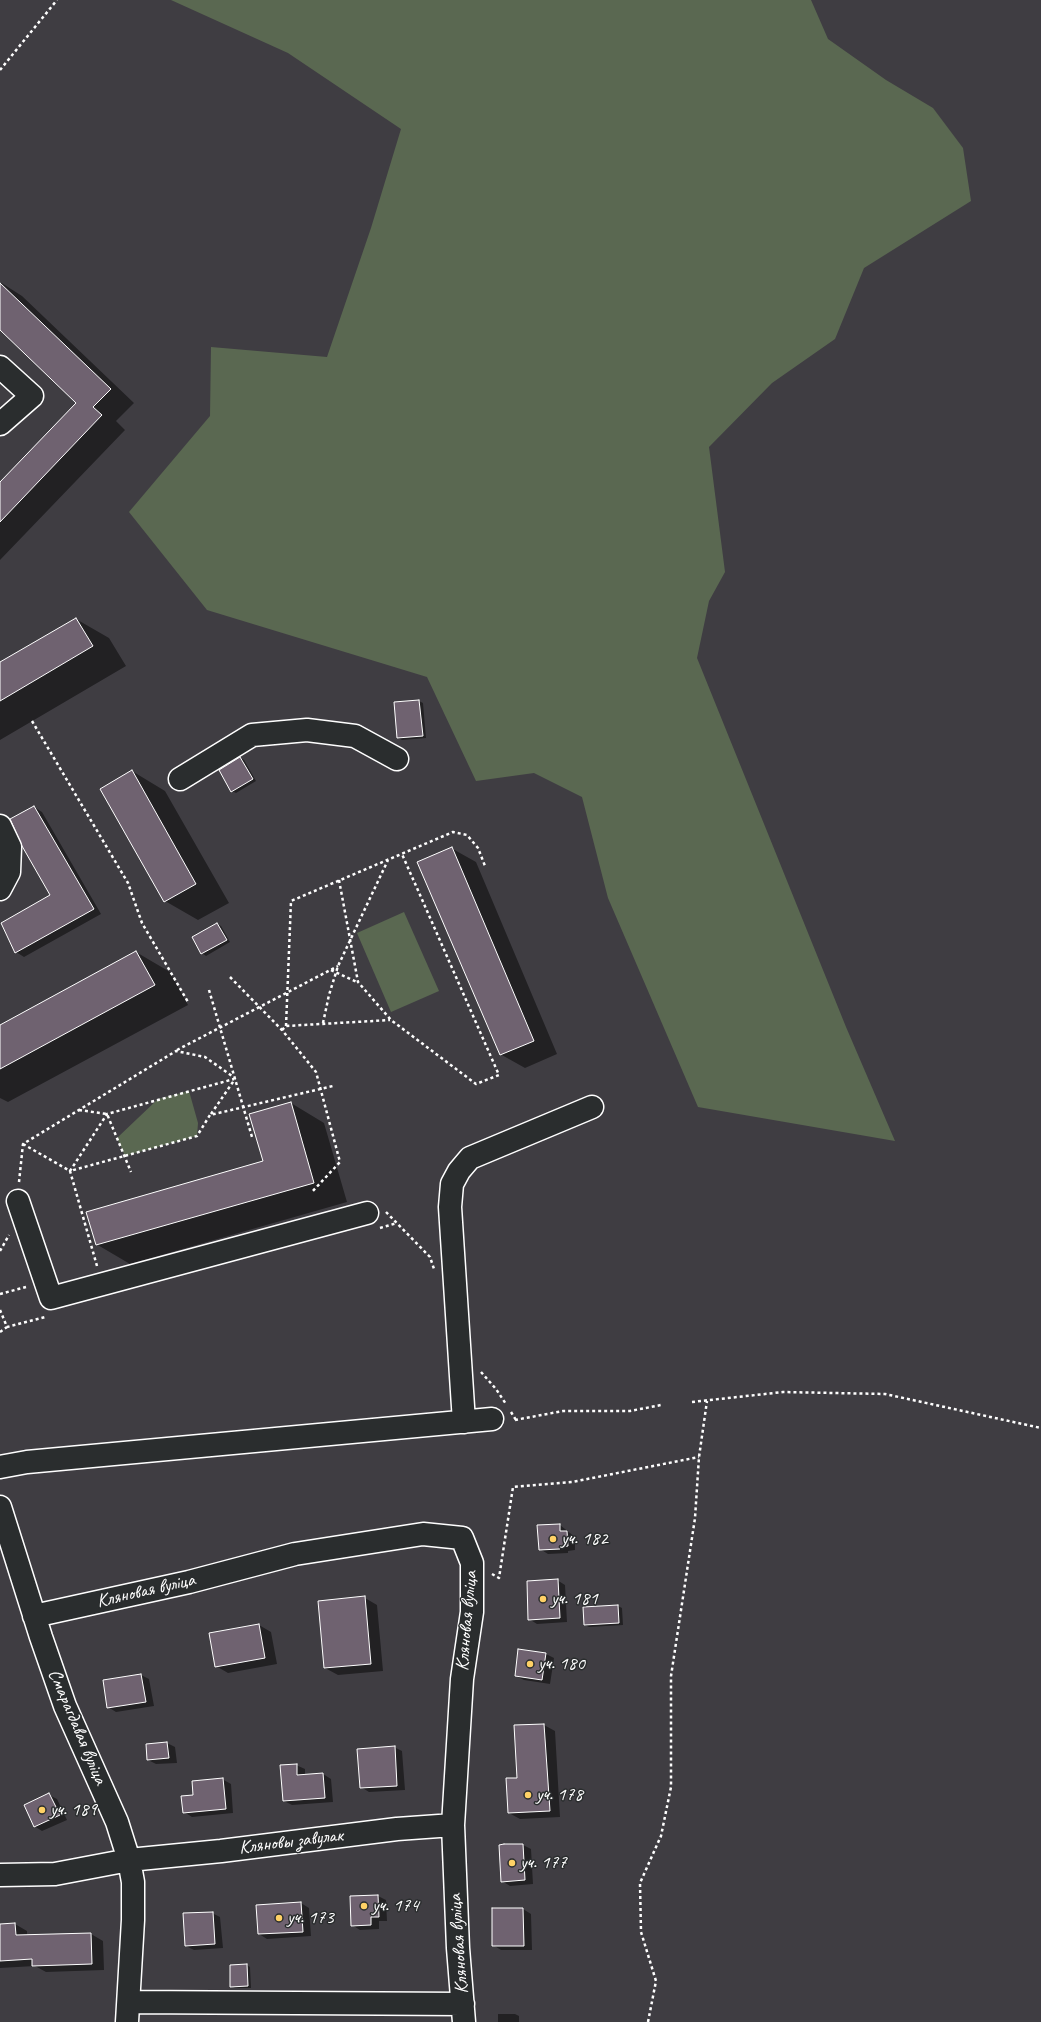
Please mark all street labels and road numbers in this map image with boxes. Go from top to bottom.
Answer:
street label: Кляновая вуліца [95,1569,197,1613]
street label: Кляновая вуліца [451,1570,483,1672]
street label: Смарагдавая вуліца [42,1666,112,1788]
street label: Кляновы завулак [238,1824,344,1860]
street label: Кляновая вуліца [444,1893,474,1995]

